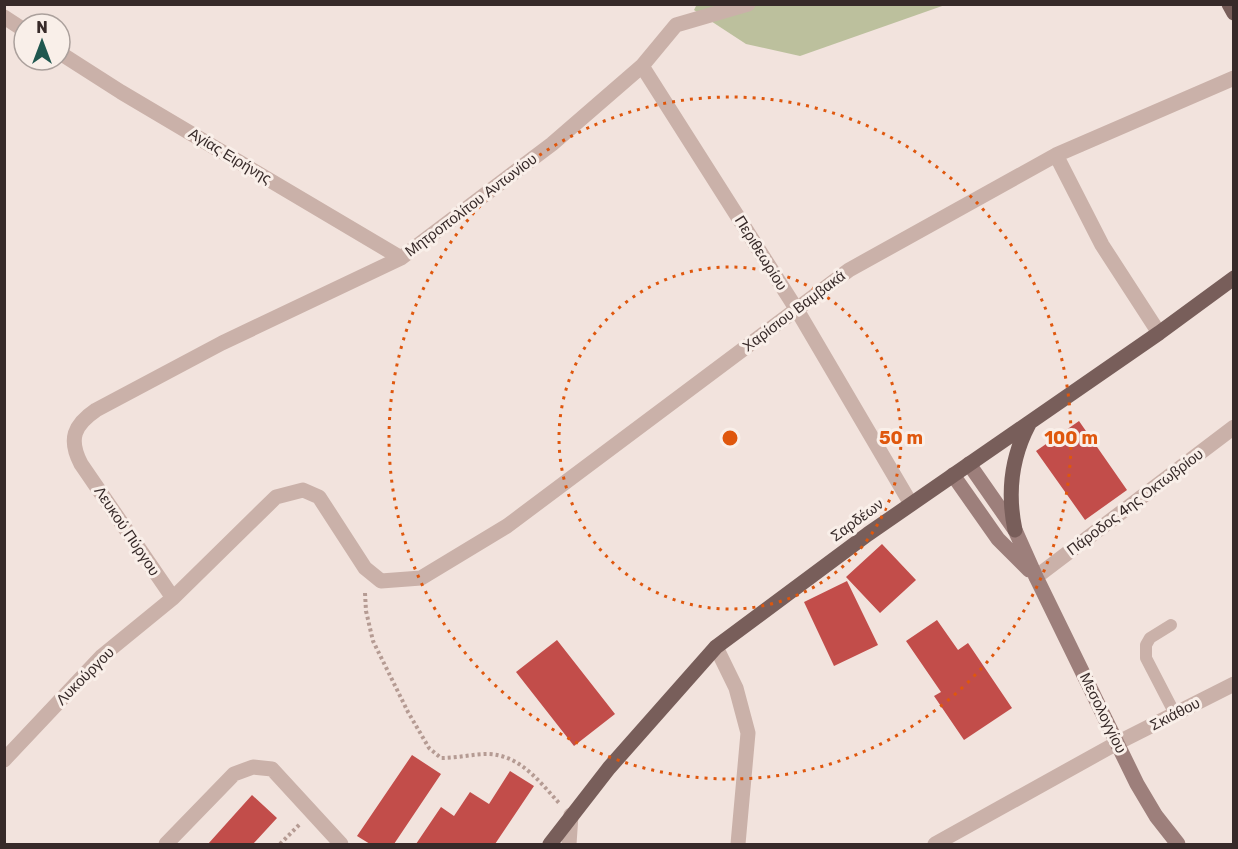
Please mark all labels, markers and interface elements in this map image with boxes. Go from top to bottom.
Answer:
north arrow [12,12,72,72]
text: N [36,18,48,37]
street label: Αγίας Ειρήνης [185,124,275,188]
street label: Μητροπολίτου Αντωνίου [402,150,540,260]
street label: Περιθεωρίου [731,212,791,294]
street label: Χαρίσιου Βαμβακά [739,266,849,355]
text: 50 m [879,427,923,449]
text: 100 m [1044,427,1098,449]
centre of rings [720,428,740,448]
street label: Πάροδος 4ης Οκτωβρίου [1063,445,1207,559]
street label: Λευκού Πύργου [90,483,164,579]
street label: Σαρδέων [827,495,887,545]
street label: Λυκούργου [52,643,118,709]
street label: Μεσολογγίου [1076,670,1130,756]
street label: Σκιάθου [1147,694,1203,734]

